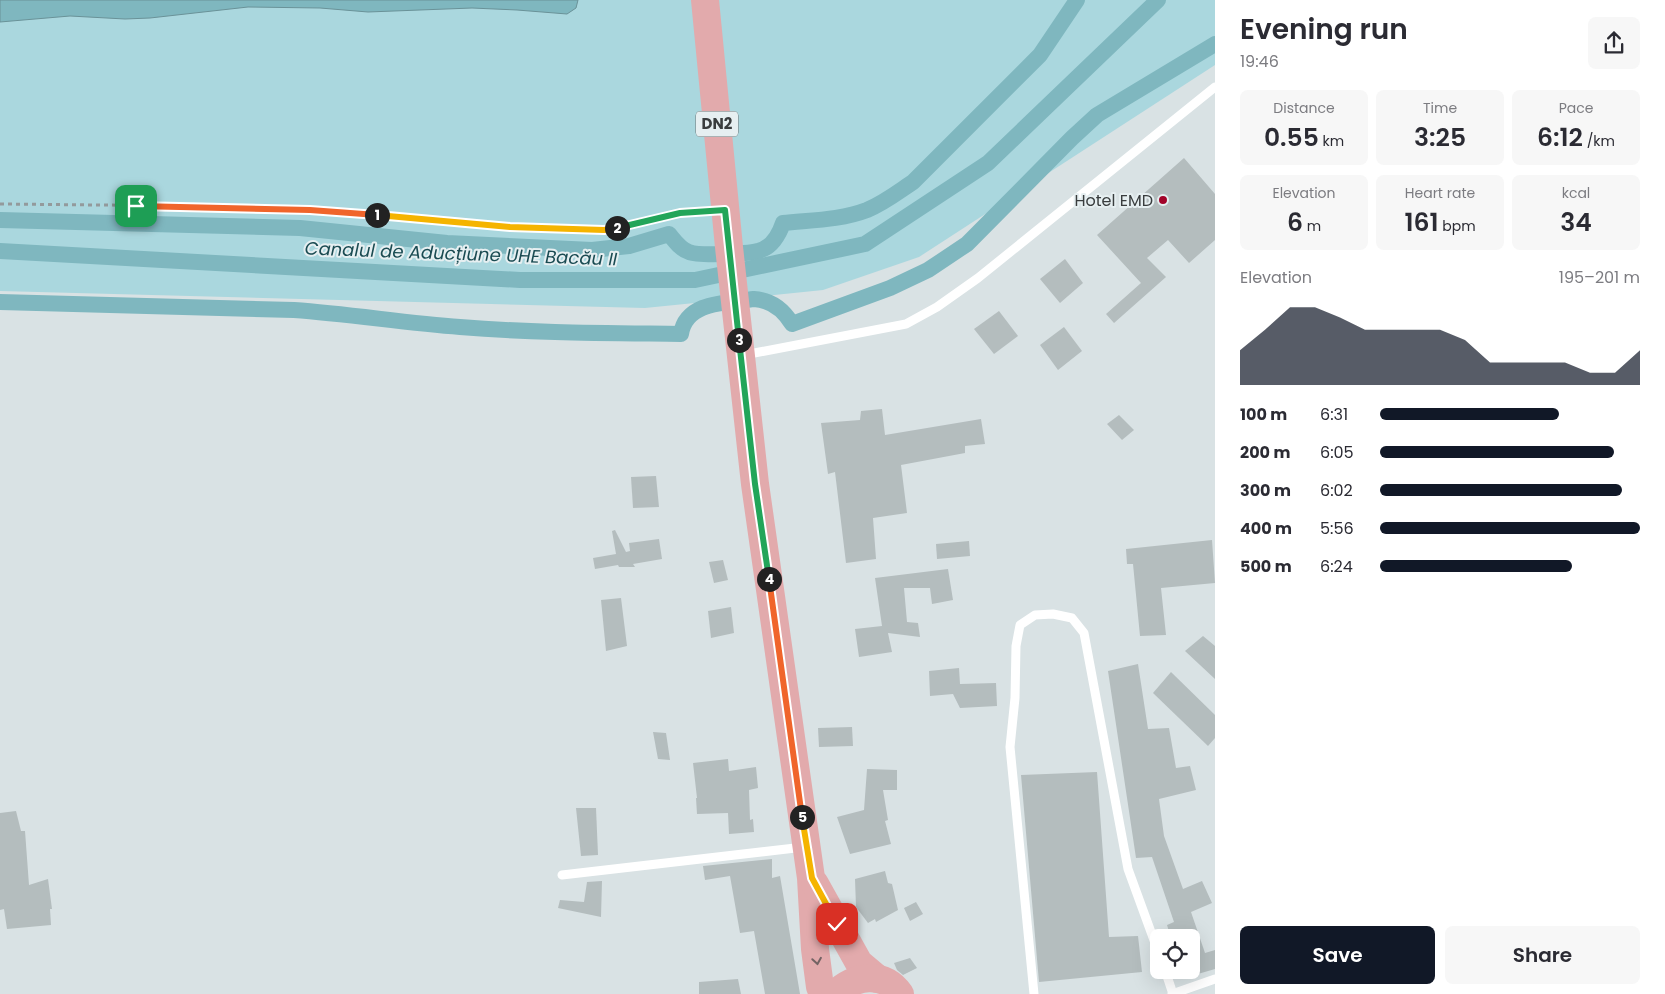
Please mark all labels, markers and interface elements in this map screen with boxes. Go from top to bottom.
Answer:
text: Evening run [1240,10,1408,49]
button: share [1588,17,1640,69]
text: 19:46 [1240,50,1279,73]
text: Distance [1273,98,1335,118]
text: Time [1423,98,1457,118]
text: Pace [1559,98,1593,118]
road number: DN2 [696,112,738,136]
text: 0.55 [1264,120,1319,155]
text: 3:25 [1414,120,1466,155]
text: 6:12 [1537,120,1583,155]
text: km [1319,131,1344,151]
text: /km [1583,131,1615,151]
text: Elevation [1272,183,1336,203]
text: Heart rate [1405,183,1475,203]
text: kcal [1562,183,1590,203]
pin [115,185,157,227]
place label: Hotel EMD [1074,189,1153,212]
icon: arrive [122,192,150,220]
marker: Hotel EMD [1157,194,1169,206]
pin: 1 [364,202,390,228]
text: 1 [375,205,380,225]
text: 6 [1287,205,1303,240]
text: 161 [1404,205,1439,240]
text: 34 [1560,205,1592,240]
pin: 2 [604,216,630,240]
text: m [1303,216,1321,236]
text: bpm [1439,216,1476,236]
text: 2 [614,218,622,238]
water label: Canalul de Aducțiune UHE Bacău II [304,236,618,271]
text: Elevation [1240,266,1312,289]
text: 195–201 m [1559,266,1640,289]
pin: 3 [726,328,752,352]
text: 3 [735,330,744,350]
text: 100 m [1240,403,1287,426]
text: 6:31 [1320,403,1348,426]
text: 200 m [1240,441,1290,464]
text: 6:05 [1320,441,1354,464]
text: 300 m [1240,479,1291,502]
text: 6:02 [1320,479,1353,502]
text: 400 m [1240,517,1292,540]
text: 5:56 [1320,517,1354,540]
text: 500 m [1240,555,1292,578]
text: 6:24 [1320,555,1353,578]
pin: 4 [756,566,782,592]
text: 4 [765,569,774,589]
pin: 5 [790,804,814,830]
text: 5 [798,807,807,827]
pin [816,903,858,945]
icon: check [823,910,851,938]
button: Save [1240,926,1435,984]
button: Share [1445,926,1640,984]
map controls [1150,929,1200,979]
button: locate [1150,929,1200,979]
one-way arrow [811,957,821,966]

